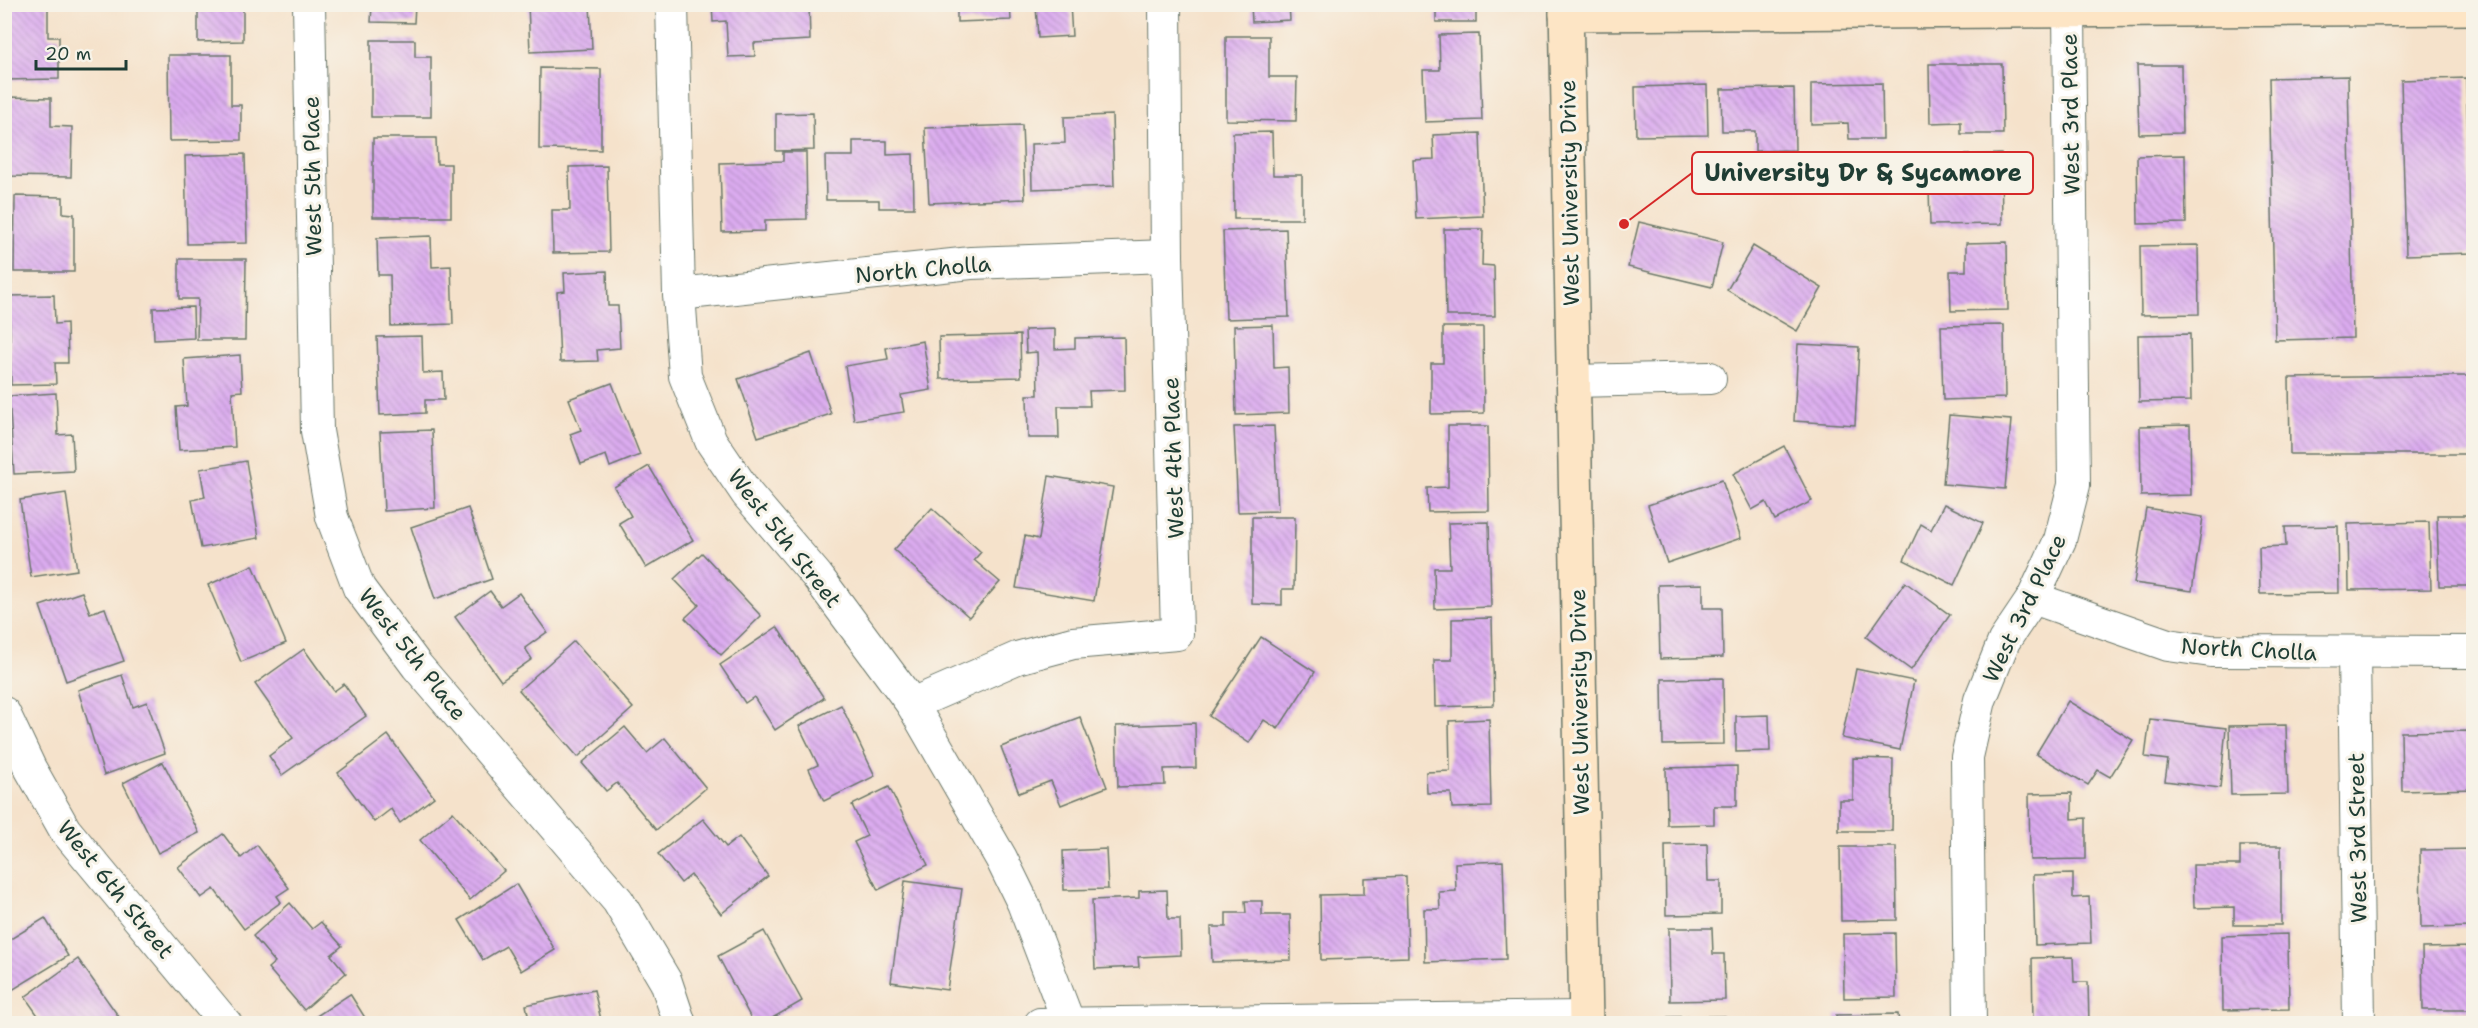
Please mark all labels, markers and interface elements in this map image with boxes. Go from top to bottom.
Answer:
scale bar [36,33,126,71]
street label: West 3rd Place [2055,33,2086,195]
text: 20 m [45,42,91,66]
street label: West University Drive [1553,79,1586,307]
street label: West 5th Place [297,96,328,256]
callout: University Dr & Sycamore [1692,152,2033,194]
text: University Dr & Sycamore [1704,157,2022,189]
street label: North Cholla [854,249,993,290]
street label: West 4th Place [1156,377,1191,539]
street label: West 5th Street [721,463,848,614]
street label: West 3rd Place [1976,529,2073,687]
street label: West 5th Place [352,582,473,726]
street label: West University Drive [1563,588,1596,816]
street label: North Cholla [2180,631,2318,668]
street label: West 3rd Street [2342,753,2373,923]
street label: West 6th Street [51,814,180,965]

